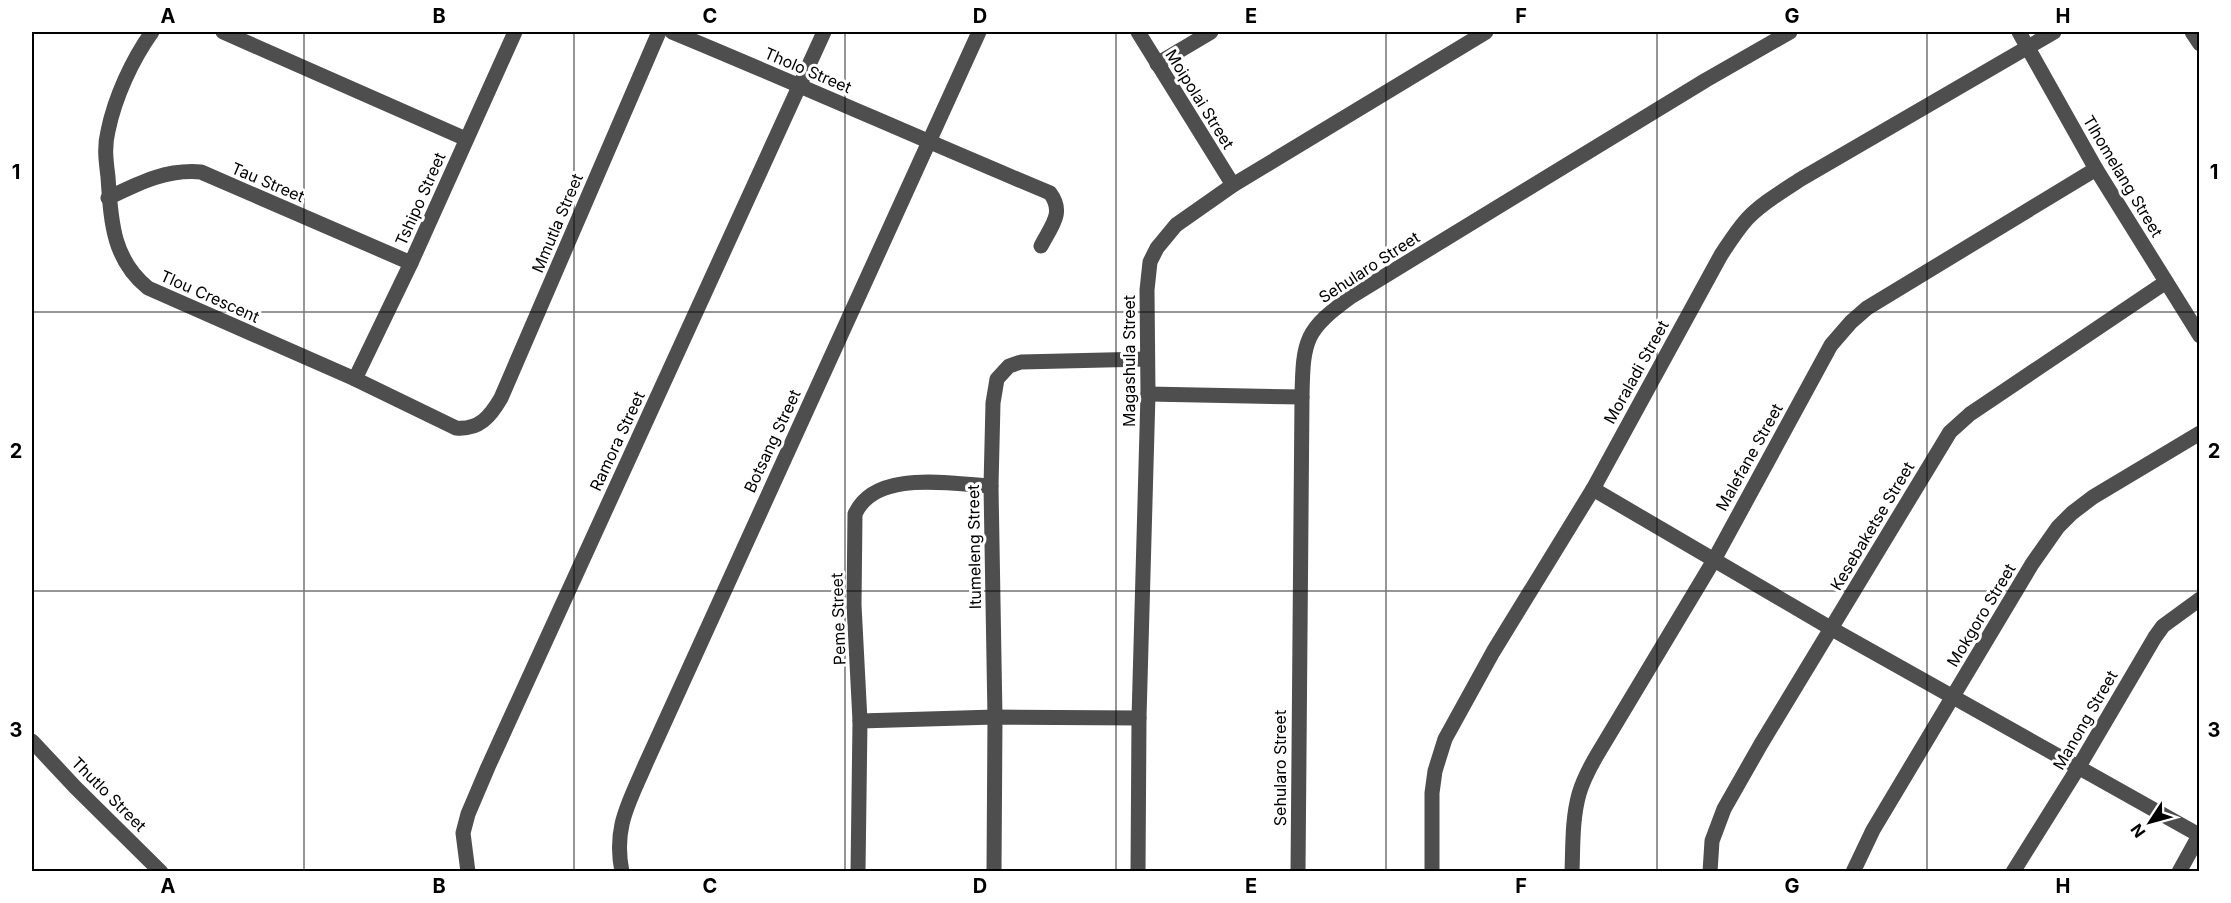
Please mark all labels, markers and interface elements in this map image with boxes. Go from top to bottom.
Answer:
text: A [161,4,176,28]
text: B [432,4,446,28]
text: C [703,4,717,28]
text: D [973,4,987,28]
text: E [1245,4,1257,28]
text: F [1515,4,1527,28]
text: G [1784,4,1800,28]
text: H [2056,4,2070,28]
street label: Tholo Street [762,43,854,97]
street label: Moipolai Street [1161,45,1239,153]
street label: Tlhomelang Street [2079,112,2167,240]
street label: Tshipo Street [391,149,449,249]
street label: Tau Street [229,158,307,206]
text: 1 [12,160,20,184]
text: 1 [2210,160,2218,184]
street label: Mmutla Street [527,170,587,276]
street label: Sehularo Street [1315,227,1423,307]
street label: Tlou Crescent [157,265,263,327]
street label: Magashula Street [1119,295,1139,427]
street label: Moraladi Street [1599,317,1673,427]
street label: Botsang Street [739,386,805,496]
street label: Ramora Street [585,388,649,494]
street label: Malefane Street [1711,400,1787,514]
text: 2 [10,439,22,463]
text: 2 [2208,439,2220,463]
street label: Kesebaketse Street [1826,458,1918,594]
street label: Itumeleng Street [963,484,985,610]
street label: Mokgoro Street [1942,560,2020,670]
street label: Peme Street [826,572,850,666]
street label: Manong Street [2048,667,2122,773]
street label: Sehularo Street [1270,710,1290,826]
text: 3 [10,718,22,742]
text: 3 [2208,718,2220,742]
street label: Thutlo Street [67,752,151,836]
north arrow [2120,792,2180,852]
text: N [2126,820,2150,842]
text: A [161,874,176,898]
text: B [432,874,446,898]
text: C [703,874,717,898]
text: D [973,874,987,898]
text: E [1245,874,1257,898]
text: F [1515,874,1527,898]
text: G [1784,874,1800,898]
text: H [2056,874,2070,898]

